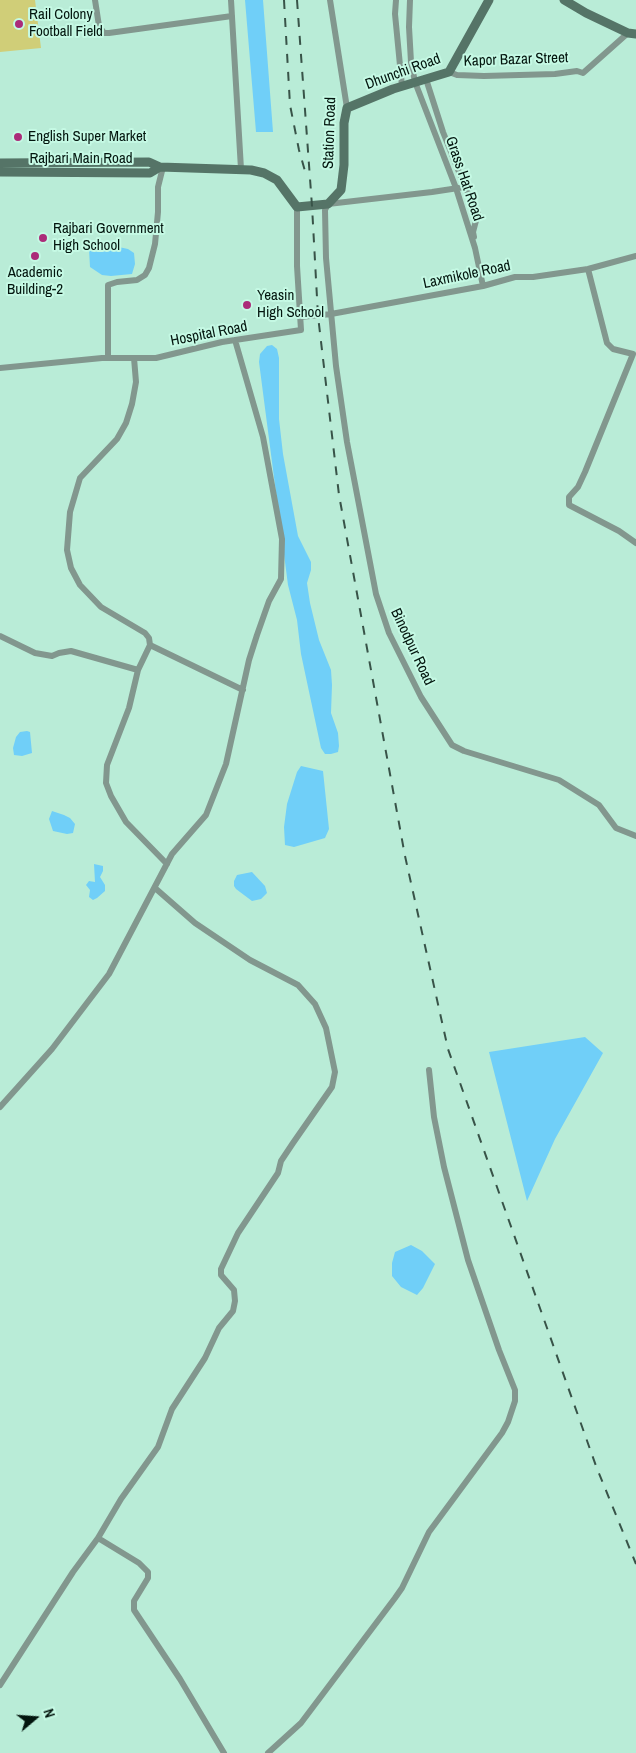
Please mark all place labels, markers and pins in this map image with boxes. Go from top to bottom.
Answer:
place label: Rail Colony Football Field [29,6,103,41]
marker: Rail Colony Football Field [13,18,25,30]
place label: English Super Market [28,128,146,146]
marker: English Super Market [12,131,24,143]
place label: Rajbari Government High School [53,220,164,255]
marker: Rajbari Government High School [37,232,49,244]
marker: Academic Building-2 [29,250,41,262]
place label: Academic Building-2 [7,264,63,299]
place label: Yeasin High School [257,287,324,322]
marker: Yeasin High School [241,299,253,311]

